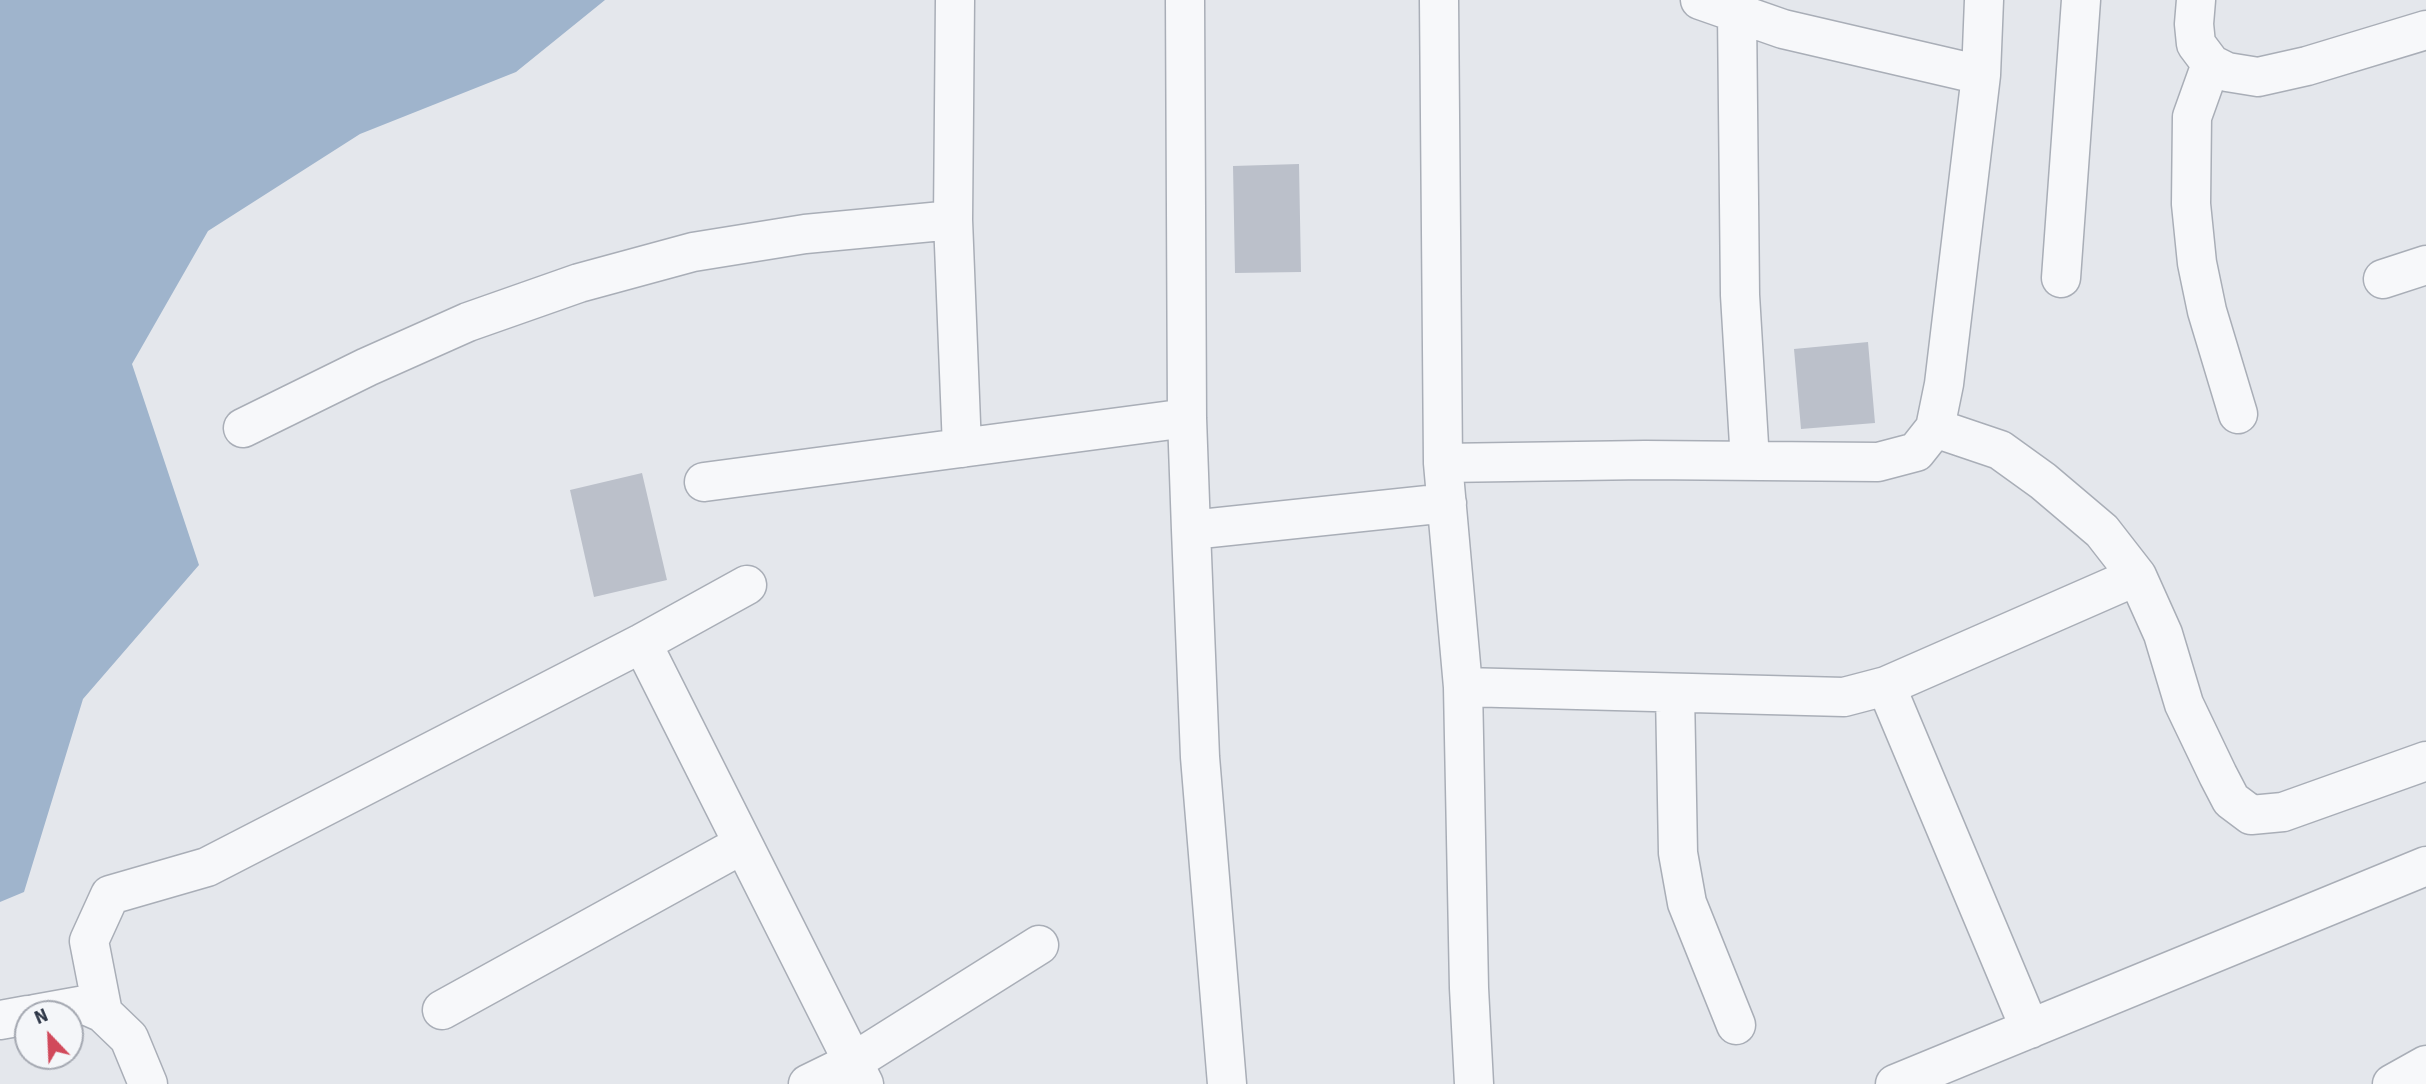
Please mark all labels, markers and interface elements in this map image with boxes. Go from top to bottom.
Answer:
north arrow [14,1000,84,1070]
text: N [30,1002,52,1032]

